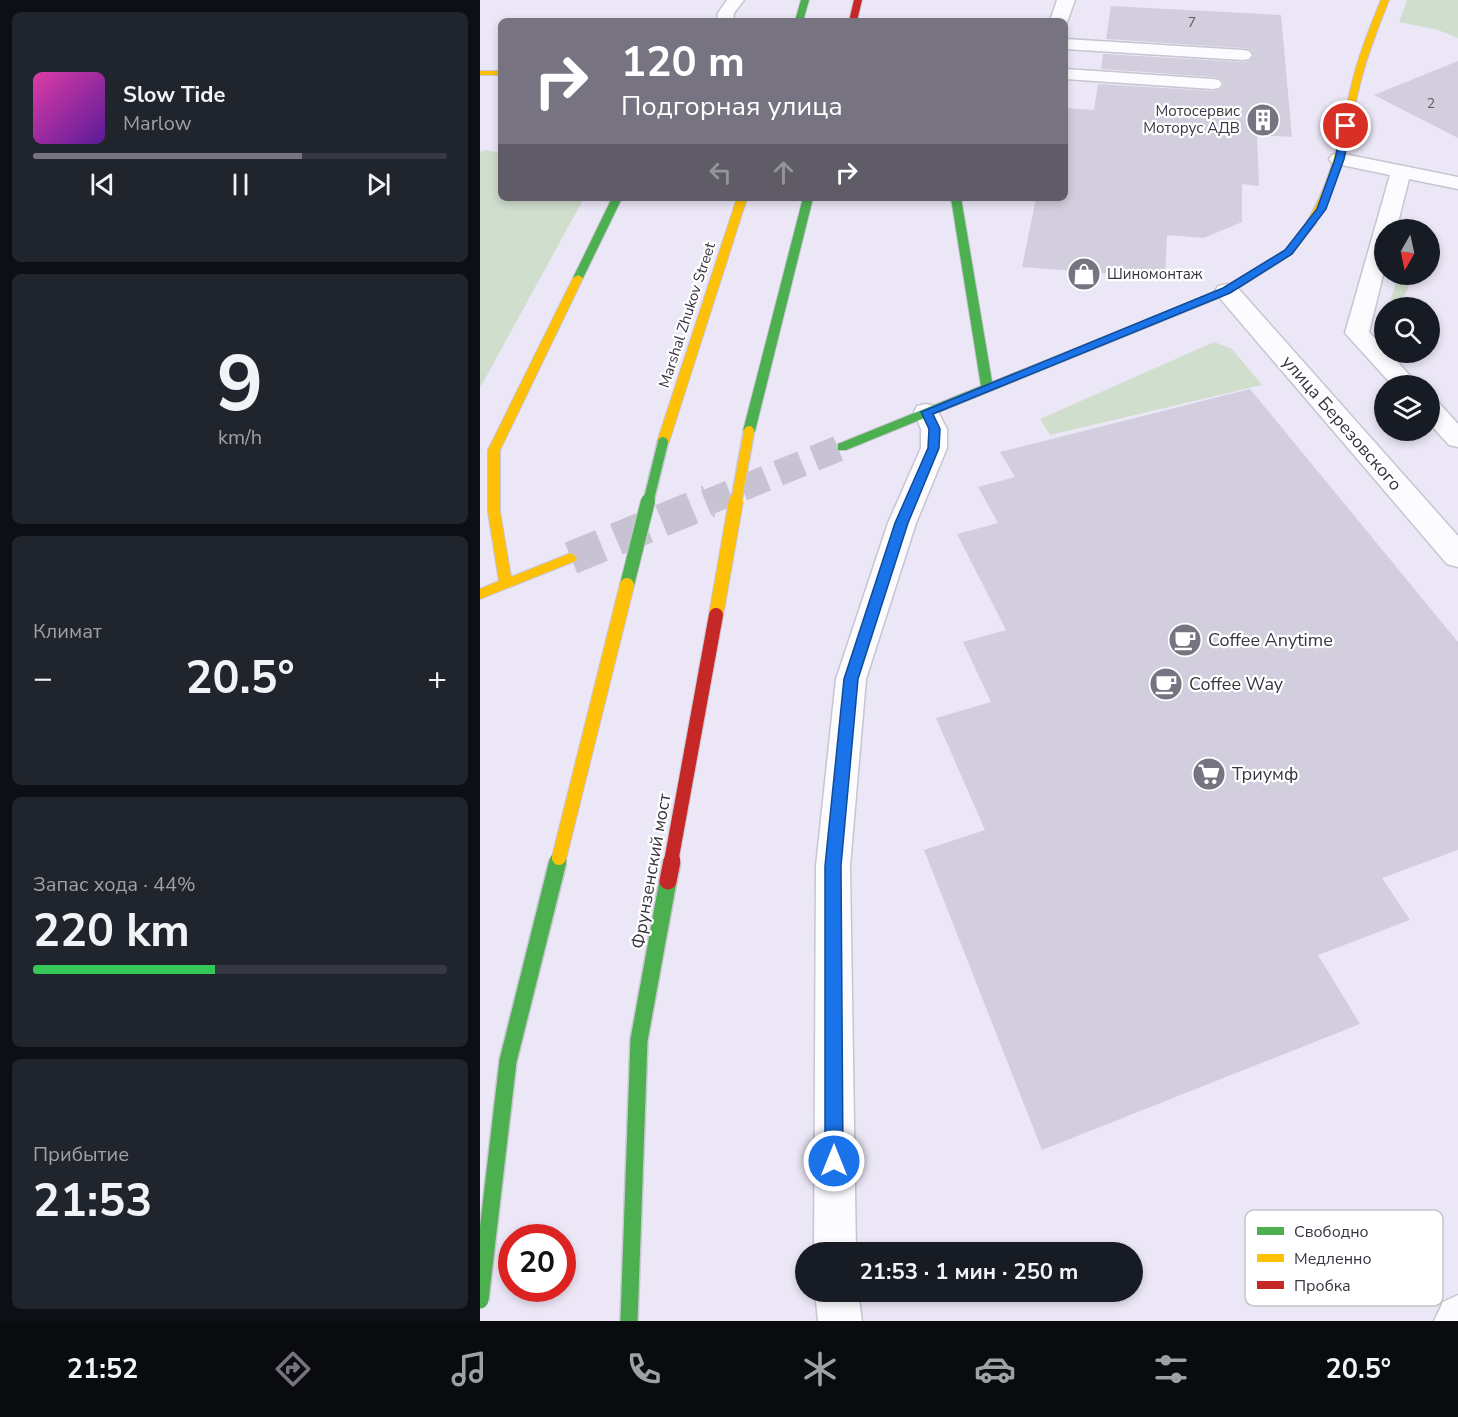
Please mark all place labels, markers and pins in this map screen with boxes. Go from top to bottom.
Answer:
pin [1320,100,1371,151]
place label: Мотосервис Моторус АДВ [1143,101,1240,138]
building icon: Мотосервис Моторус АДВ [1245,102,1281,138]
shop icon: Шиномонтаж [1066,256,1102,292]
place label: Шиномонтаж [1107,264,1203,284]
cafe icon: Coffee Anytime [1167,622,1203,658]
place label: Coffee Anytime [1208,628,1333,652]
cafe icon: Coffee Way [1148,666,1184,702]
place label: Coffee Way [1189,672,1284,696]
supermarket icon: Триумф [1191,756,1227,792]
place label: Триумф [1232,762,1298,786]

